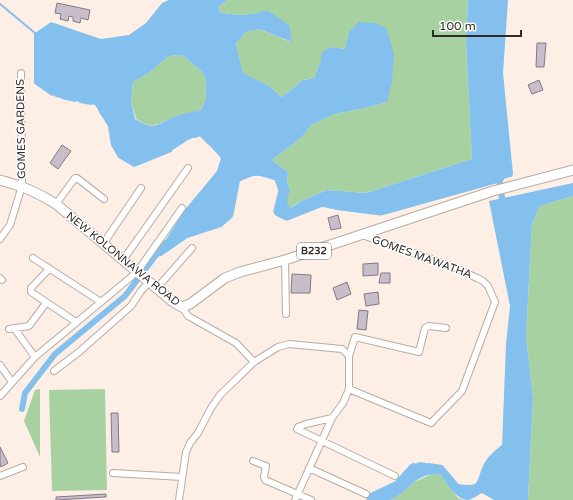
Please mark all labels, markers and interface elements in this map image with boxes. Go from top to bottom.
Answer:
scale bar [433,12,521,38]
text: 100 m [439,19,476,33]
street label: GOMES GARDENS [14,79,28,179]
street label: NEW KOLONNAWA ROAD [64,209,182,309]
street label: GOMES MAWATHA [370,233,474,281]
road number: B232 [297,243,331,259]

